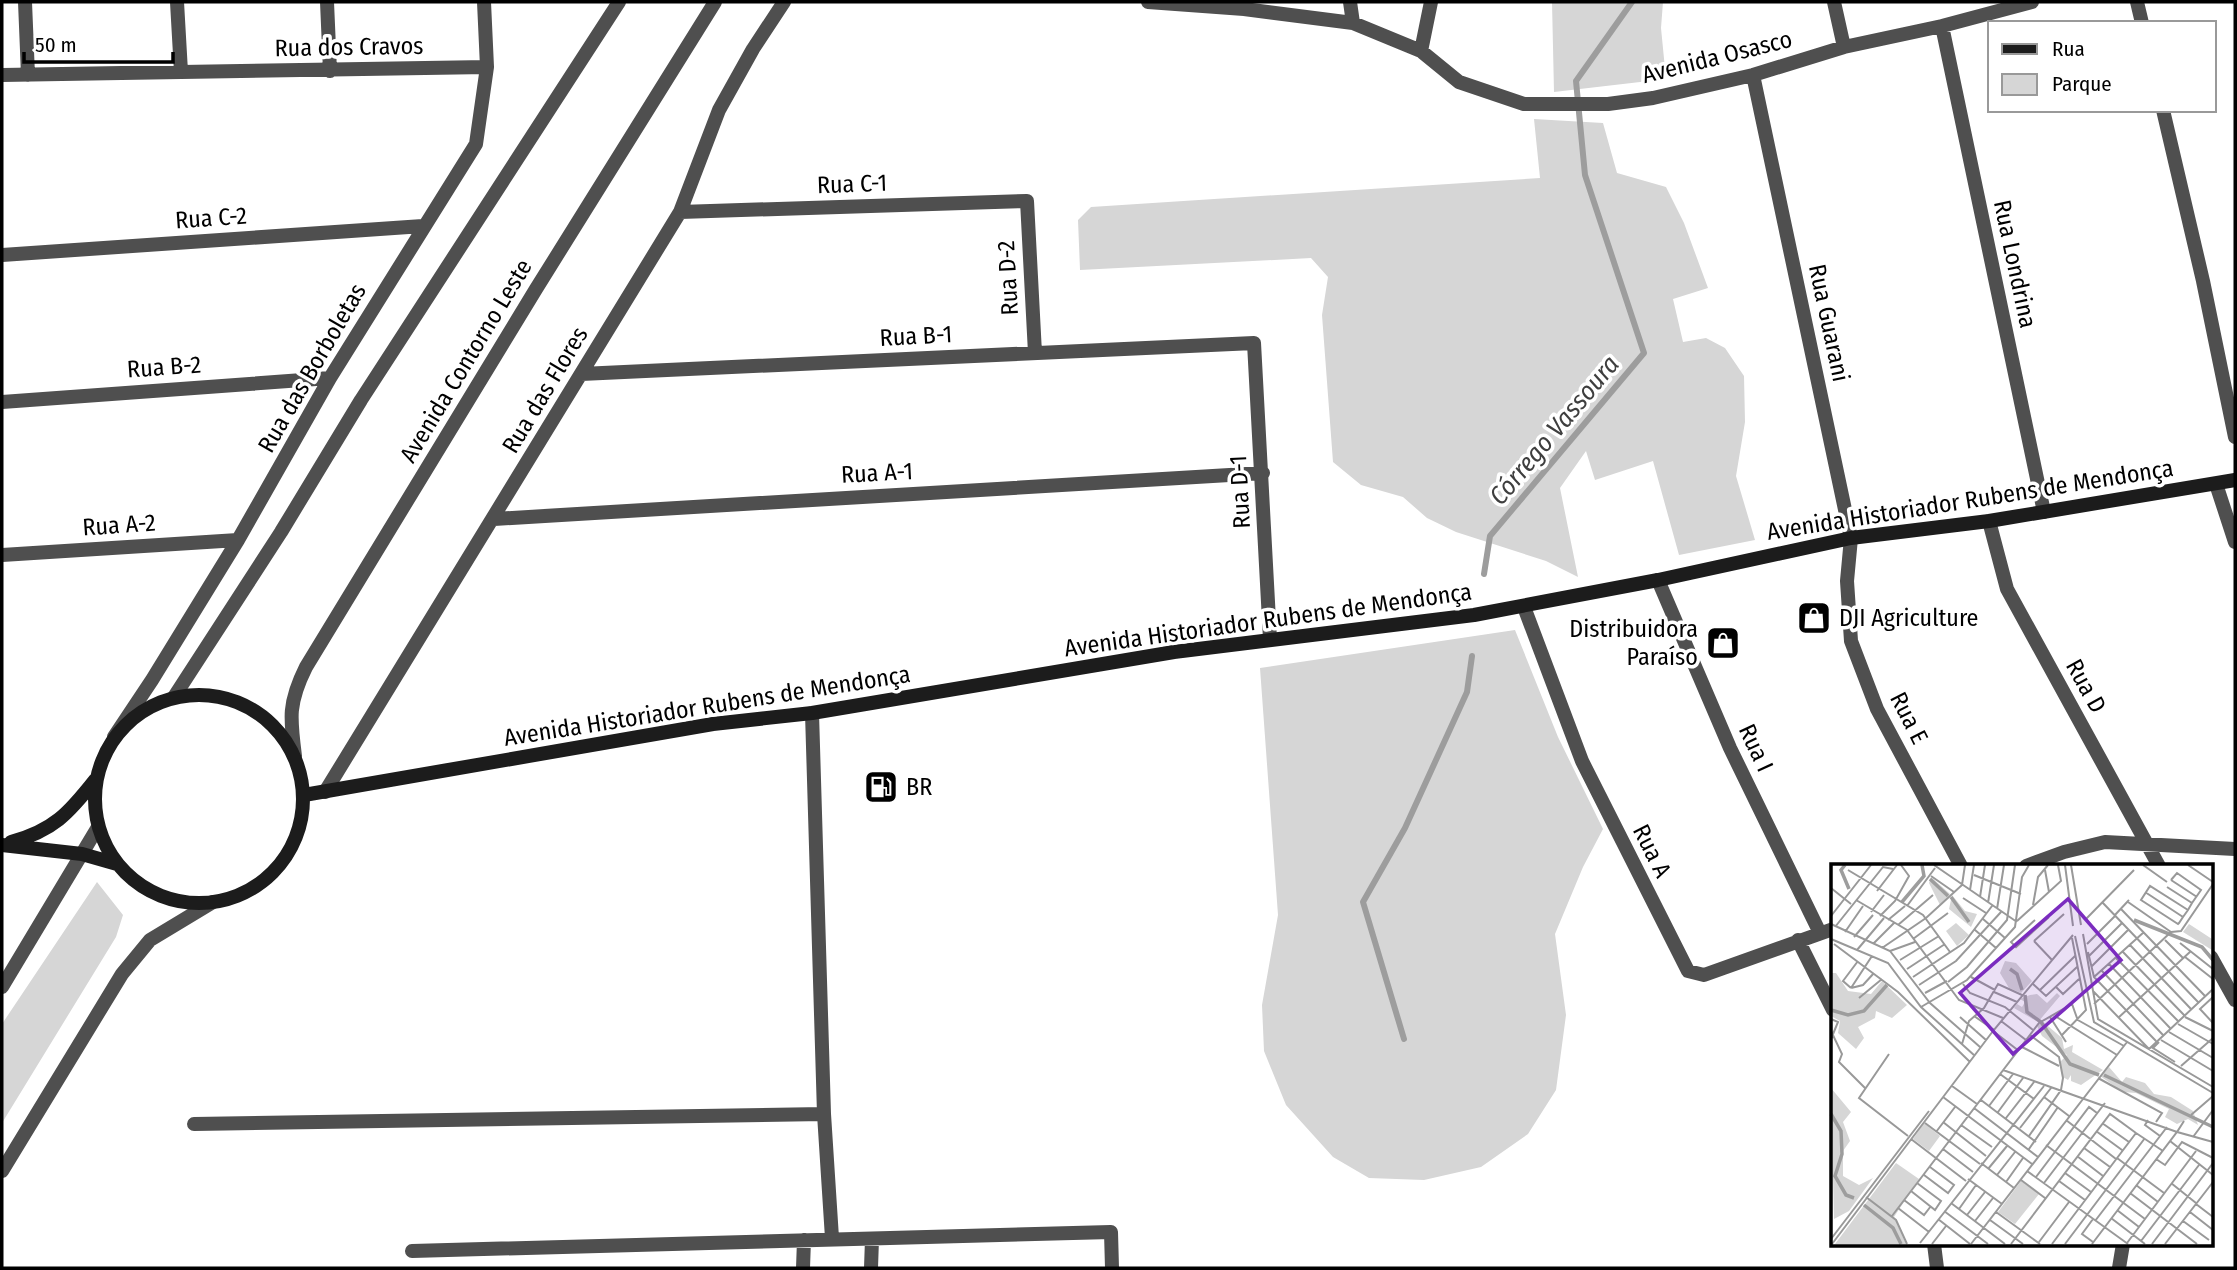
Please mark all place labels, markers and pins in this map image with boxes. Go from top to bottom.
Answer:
shop icon: DJI Agriculture [1795,599,1833,637]
place label: DJI Agriculture [1839,604,1978,632]
place label: Distribuidora Paraíso [1569,615,1698,671]
shop icon: Distribuidora Paraíso [1704,624,1742,662]
fuel station icon: BR [862,768,900,806]
place label: BR [906,773,932,801]

